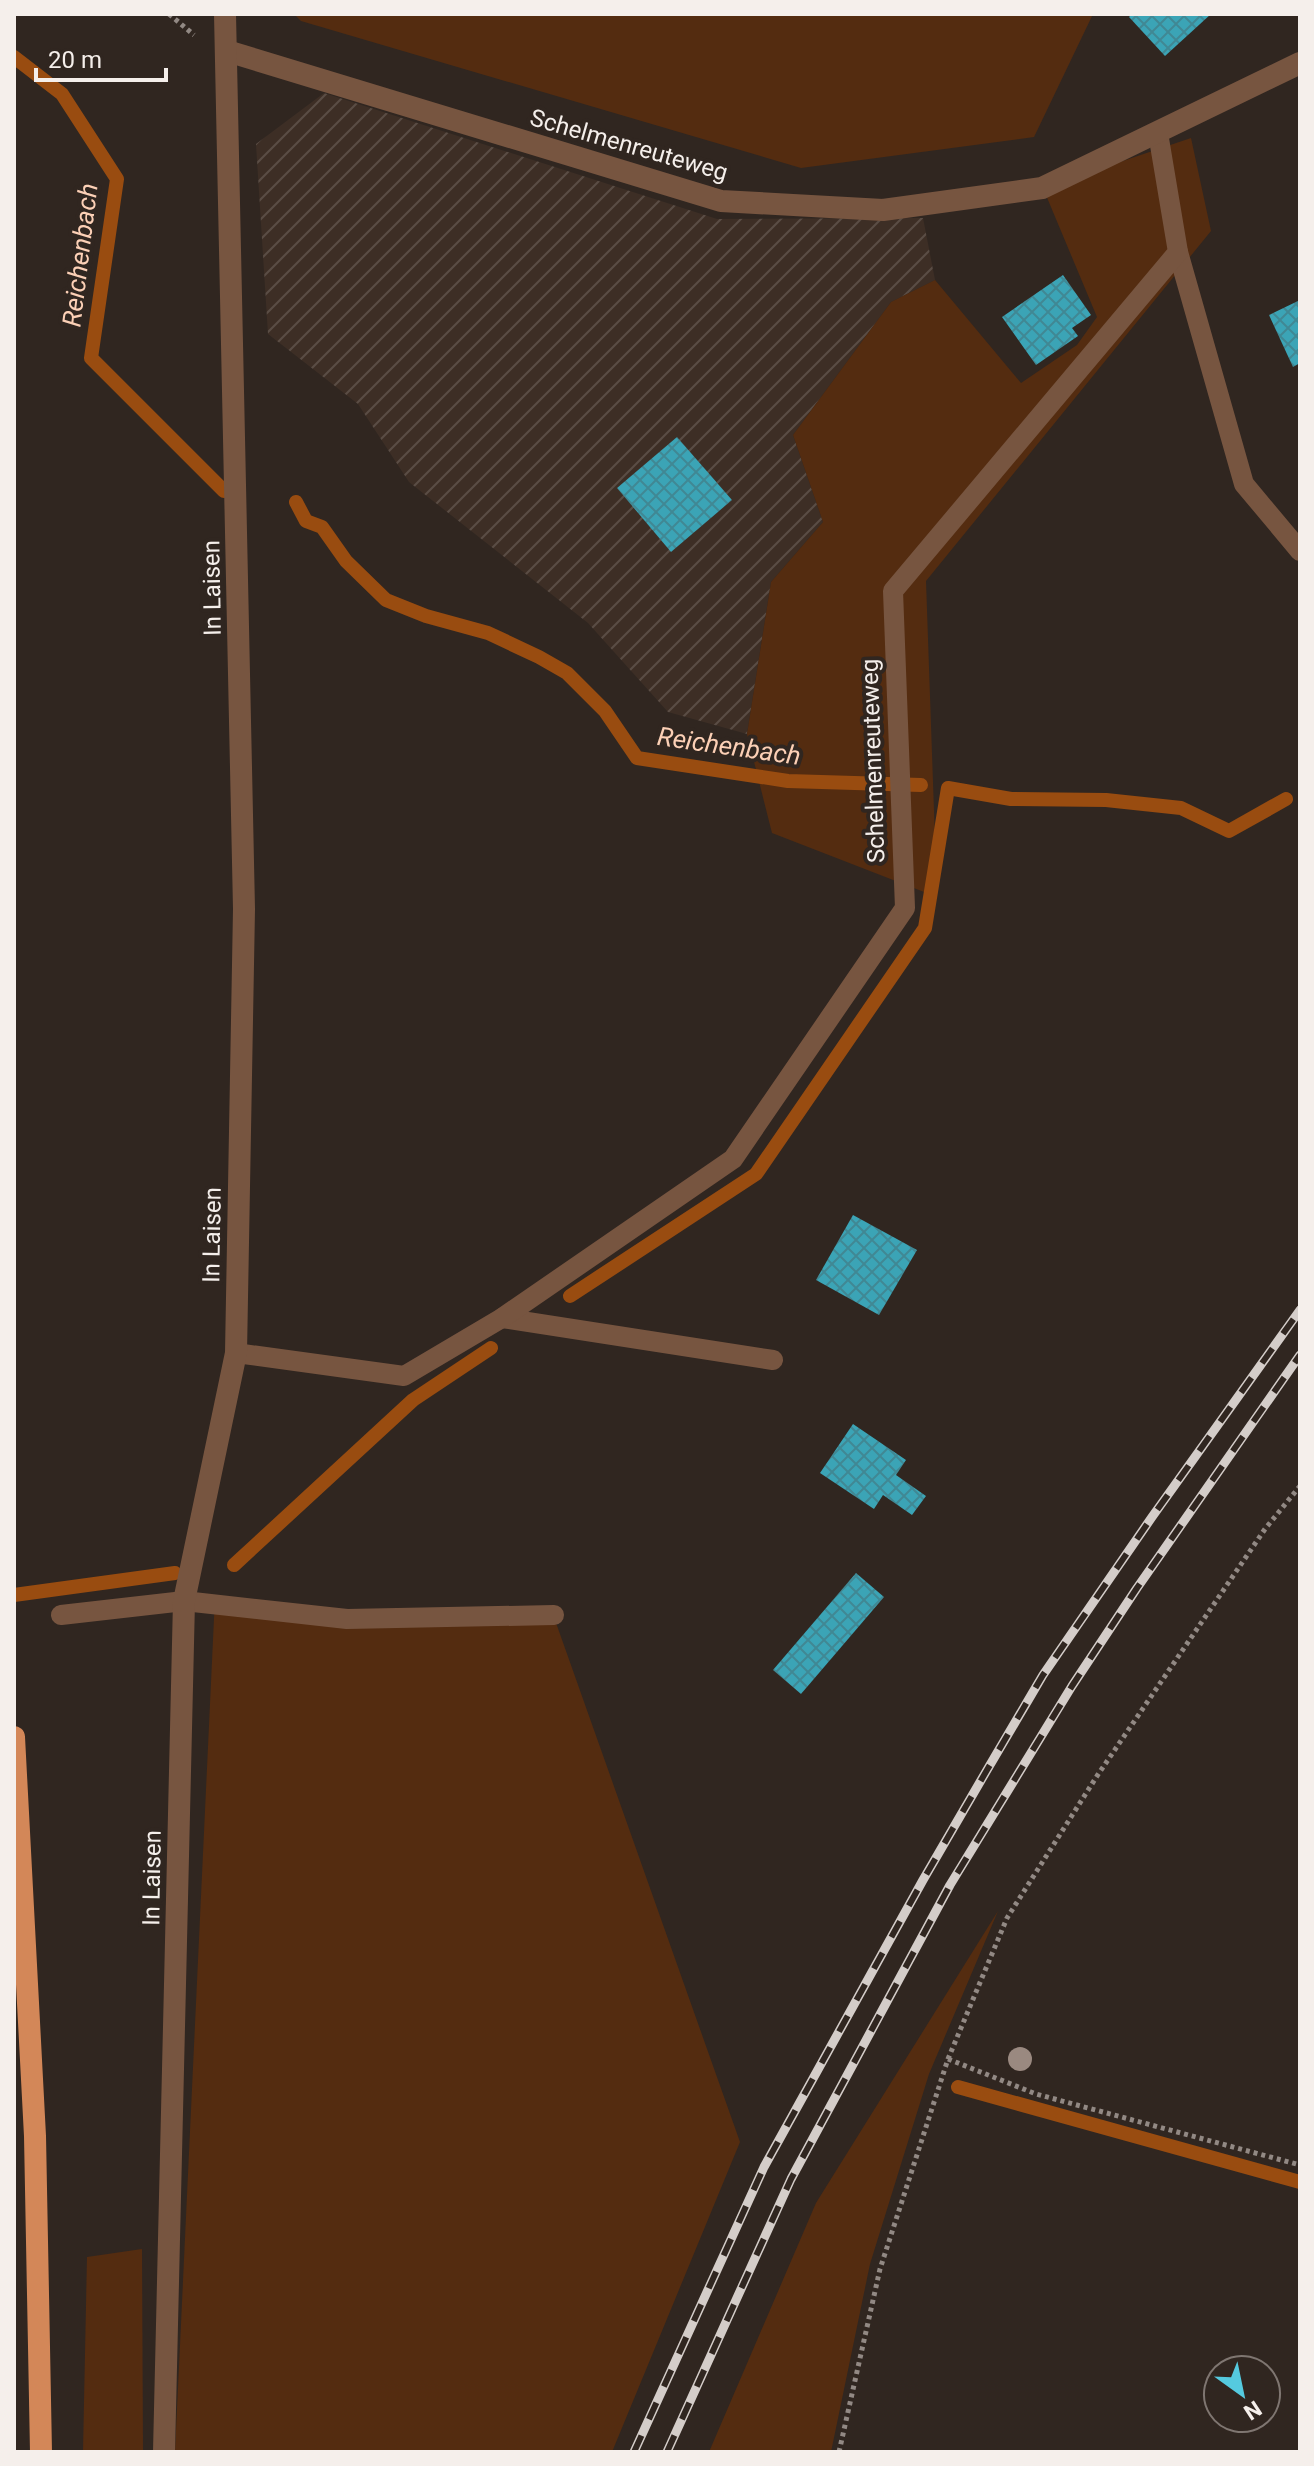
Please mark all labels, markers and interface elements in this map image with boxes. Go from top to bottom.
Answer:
scale bar [36,32,166,82]
text: 20 m [48,46,102,74]
street label: Schelmenreuteweg [527,103,731,187]
water label: Reichenbach [56,181,104,329]
street label: In Laisen [197,540,227,636]
street label: Schelmenreuteweg [855,658,891,864]
water label: Reichenbach [655,721,803,771]
street label: In Laisen [197,1187,227,1283]
street label: In Laisen [137,1830,167,1926]
north arrow [1202,2354,1282,2434]
text: N [1239,2396,1266,2425]

